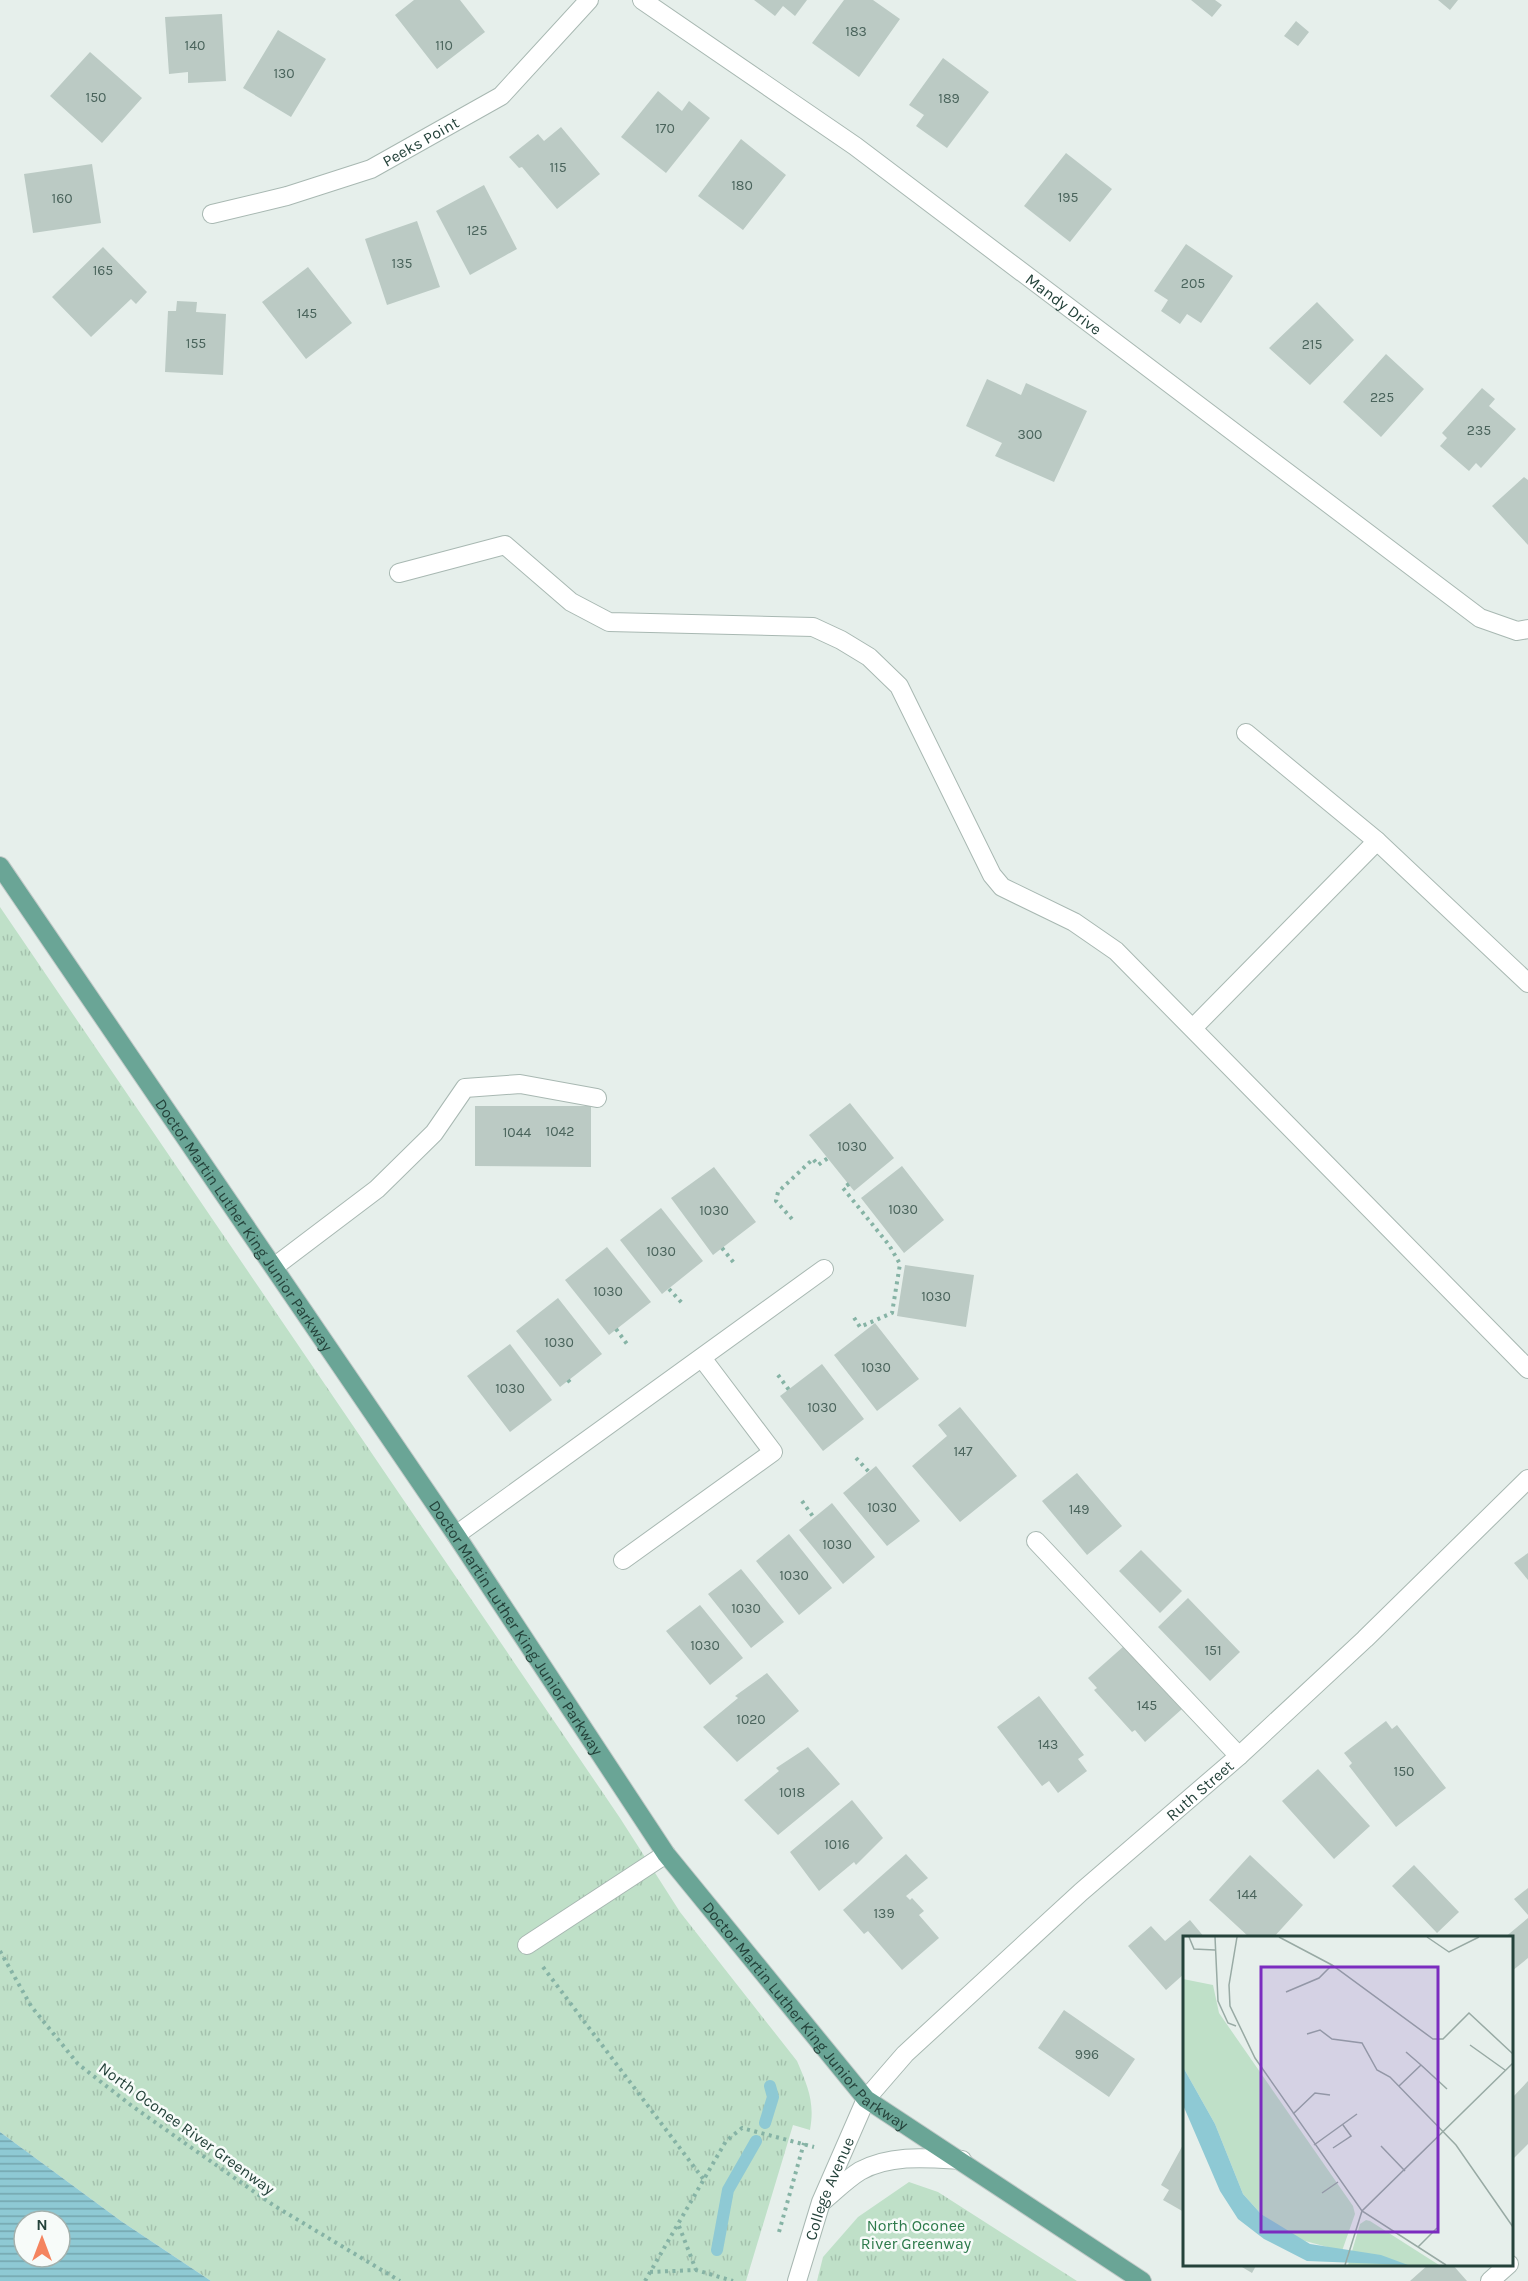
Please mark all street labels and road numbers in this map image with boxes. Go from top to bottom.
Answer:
street label: Peeks Point [379,113,462,171]
street label: Mandy Drive [1022,269,1105,339]
street label: Doctor Martin Luther King Junior Parkway [151,1095,337,1355]
street label: Doctor Martin Luther King Junior Parkway [425,1497,607,1759]
street label: Ruth Street [1162,1756,1237,1825]
street label: Doctor Martin Luther King Junior Parkway [699,1898,912,2135]
street label: North Oconee River Greenway [95,2058,279,2199]
street label: College Avenue [801,2134,858,2243]

